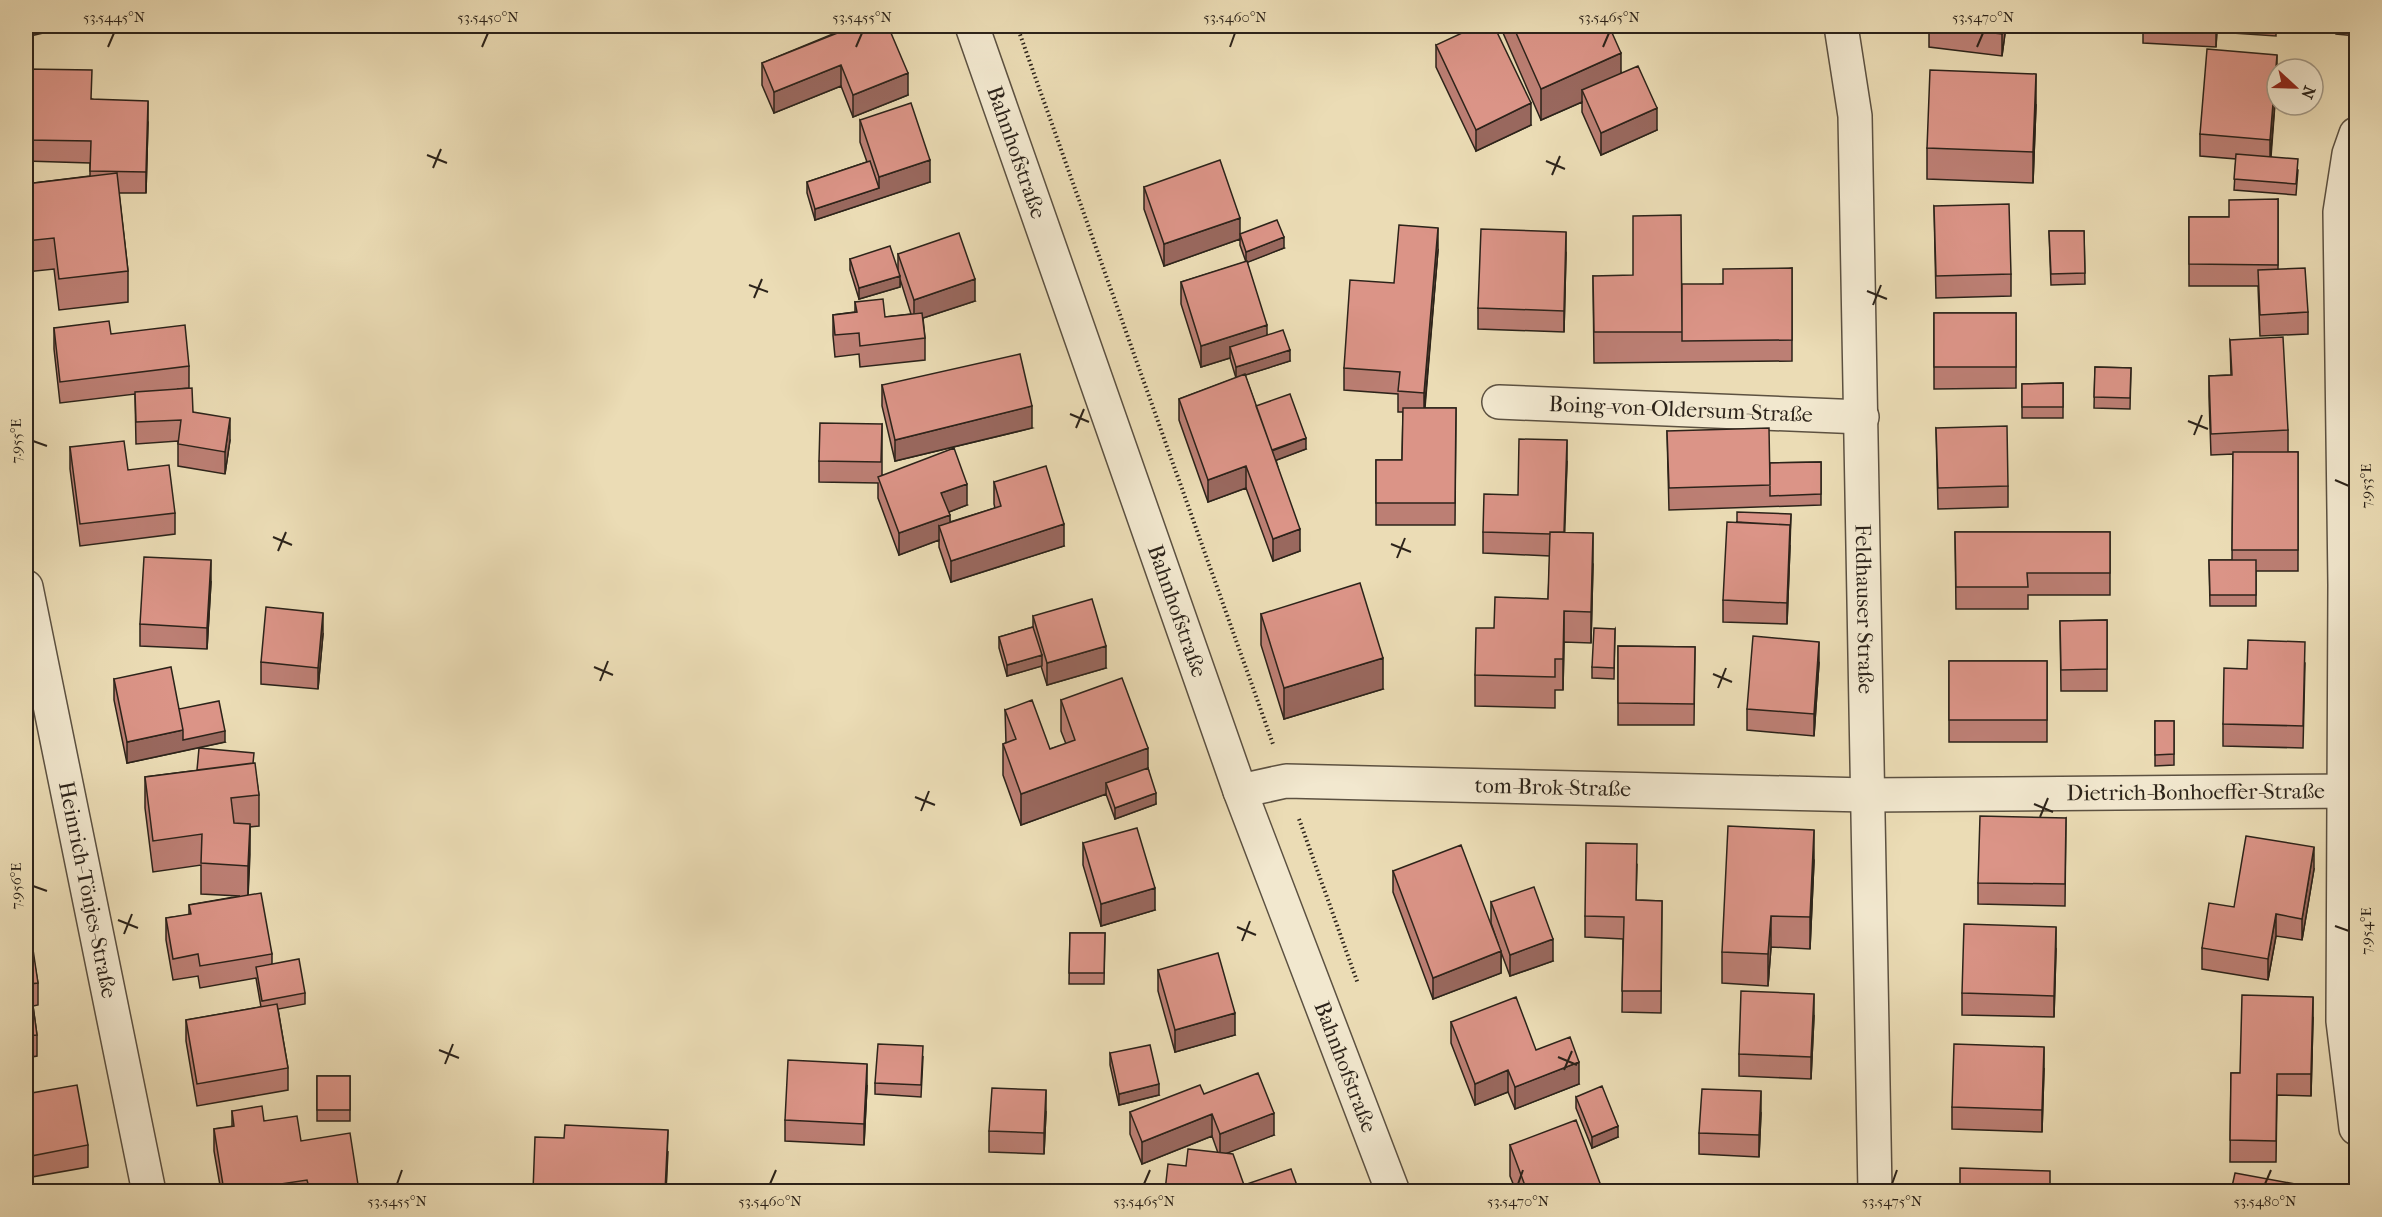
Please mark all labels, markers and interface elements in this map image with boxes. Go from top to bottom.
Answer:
text: 53.5445°N [83,8,146,26]
text: 53.5450°N [457,8,519,26]
text: 53.5455°N [832,8,892,26]
text: 53.5460°N [1203,8,1267,26]
text: 53.5465°N [1578,8,1640,26]
text: 53.5470°N [1952,8,2015,26]
north arrow [2265,57,2325,117]
street label: Bahnhofstraße [981,83,1052,222]
text: N [2297,83,2320,102]
street label: Boing-von-Oldersum-Straße [1548,391,1813,428]
text: 7.955°E [7,418,25,464]
text: 7.953°E [2357,464,2375,508]
street label: Feldhauser Straße [1850,524,1879,694]
street label: Bahnhofstraße [1142,541,1212,681]
street label: tom-Brok-Straße [1474,773,1631,802]
street label: Dietrich-Bonhoeffer-Straße [2066,778,2325,806]
street label: Heinrich-Tönjes-Straße [53,779,122,1001]
text: 7.956°E [7,863,25,909]
text: 7.954°E [2357,907,2375,955]
street label: Bahnhofstraße [1308,998,1382,1137]
text: 53.5455°N [367,1192,427,1210]
text: 53.5460°N [738,1192,802,1210]
text: 53.5465°N [1113,1192,1175,1210]
text: 53.5470°N [1487,1192,1550,1210]
text: 53.5475°N [1862,1192,1923,1210]
text: 53.5480°N [2234,1192,2297,1210]

